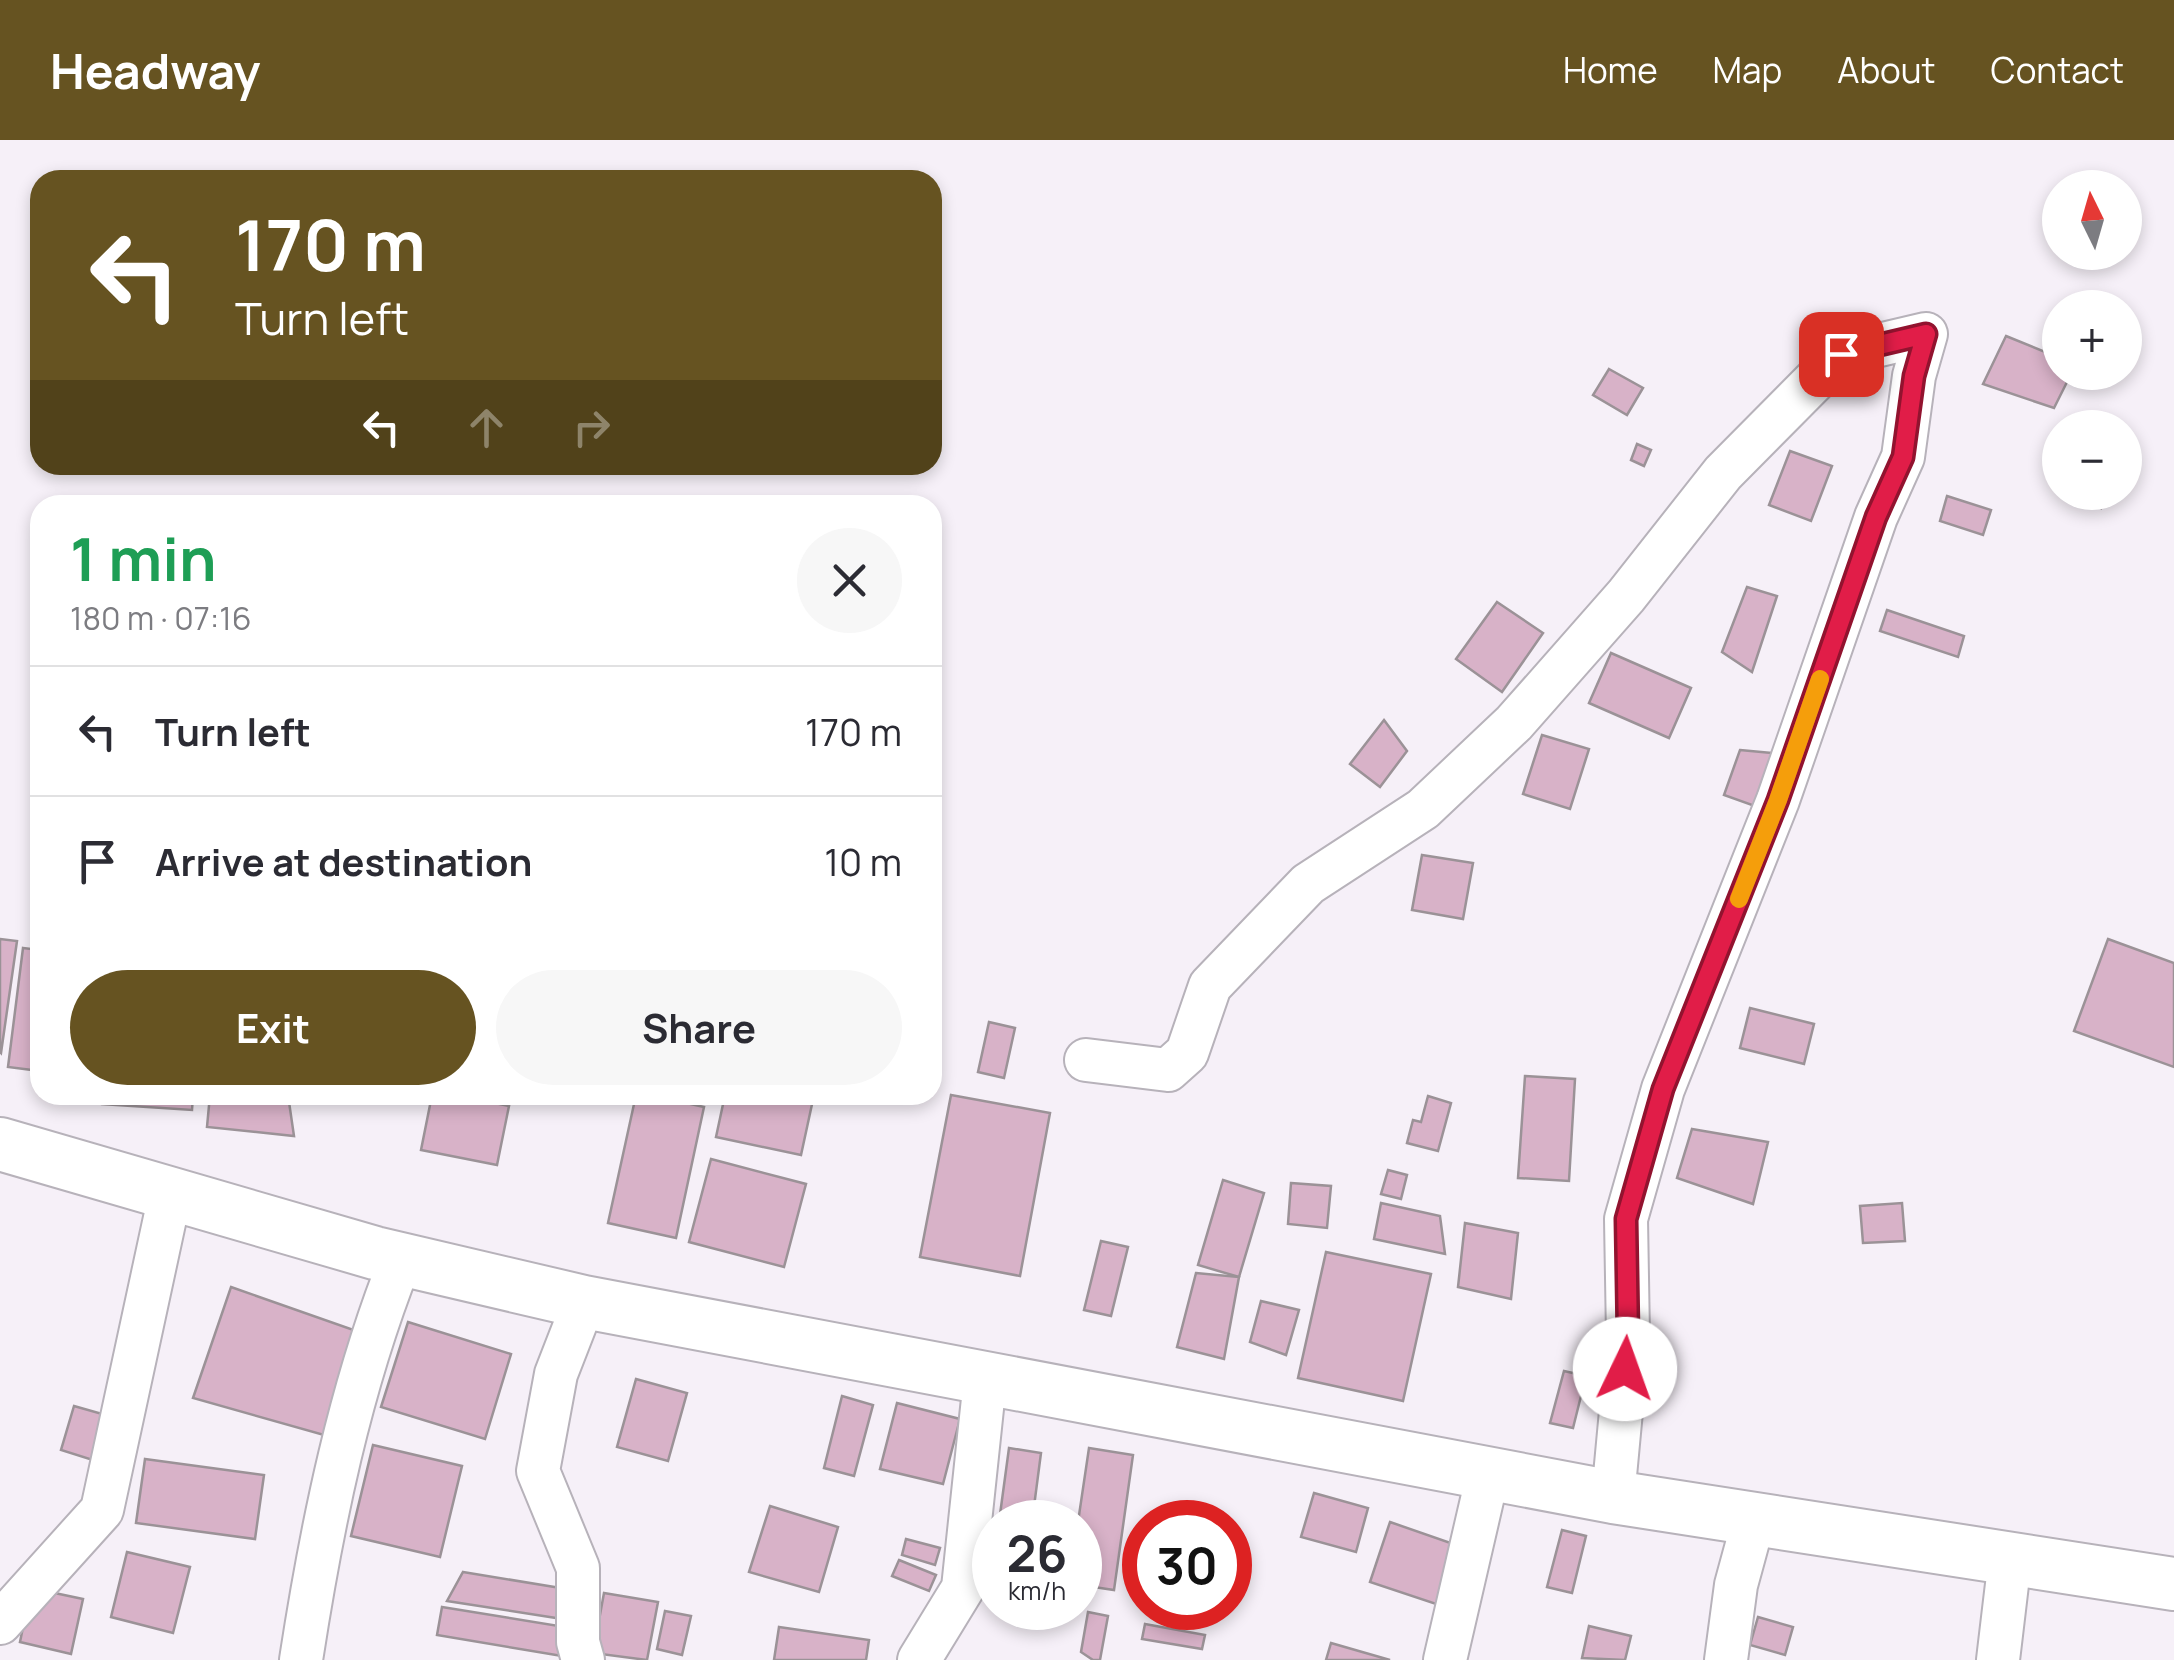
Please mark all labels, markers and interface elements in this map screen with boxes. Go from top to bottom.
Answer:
text: Headway [50,38,260,103]
text: Home [1563,46,1658,94]
text: Map [1713,46,1782,94]
text: About [1837,46,1936,94]
text: Contact [1991,46,2124,94]
north arrow [2042,170,2142,270]
map controls [2042,170,2142,510]
text: 170 m [235,196,426,292]
icon: left [70,210,200,340]
text: Turn left [235,287,409,349]
button: + [2042,290,2142,390]
pin [1799,312,1884,397]
icon: arrive [1814,327,1869,382]
icon: left [354,400,409,455]
icon: ahead [459,400,514,455]
icon: right [564,400,619,455]
button: − [2042,410,2142,510]
text: 1 min [70,517,217,599]
button: close [797,528,902,633]
text: 180 m · 07:16 [70,596,252,640]
icon: left [70,704,125,759]
text: Turn left [155,705,311,757]
text: 170 m [805,705,902,757]
icon: arrive [70,834,125,889]
text: Arrive at destination [155,835,532,887]
text: 10 m [824,835,902,887]
button: Exit [70,970,476,1085]
button: Share [496,970,902,1085]
position arrow [1573,1317,1677,1421]
speed limit sign: 30 [1122,1500,1252,1630]
text: 26 [1007,1519,1067,1587]
text: km/h [1008,1573,1066,1608]

